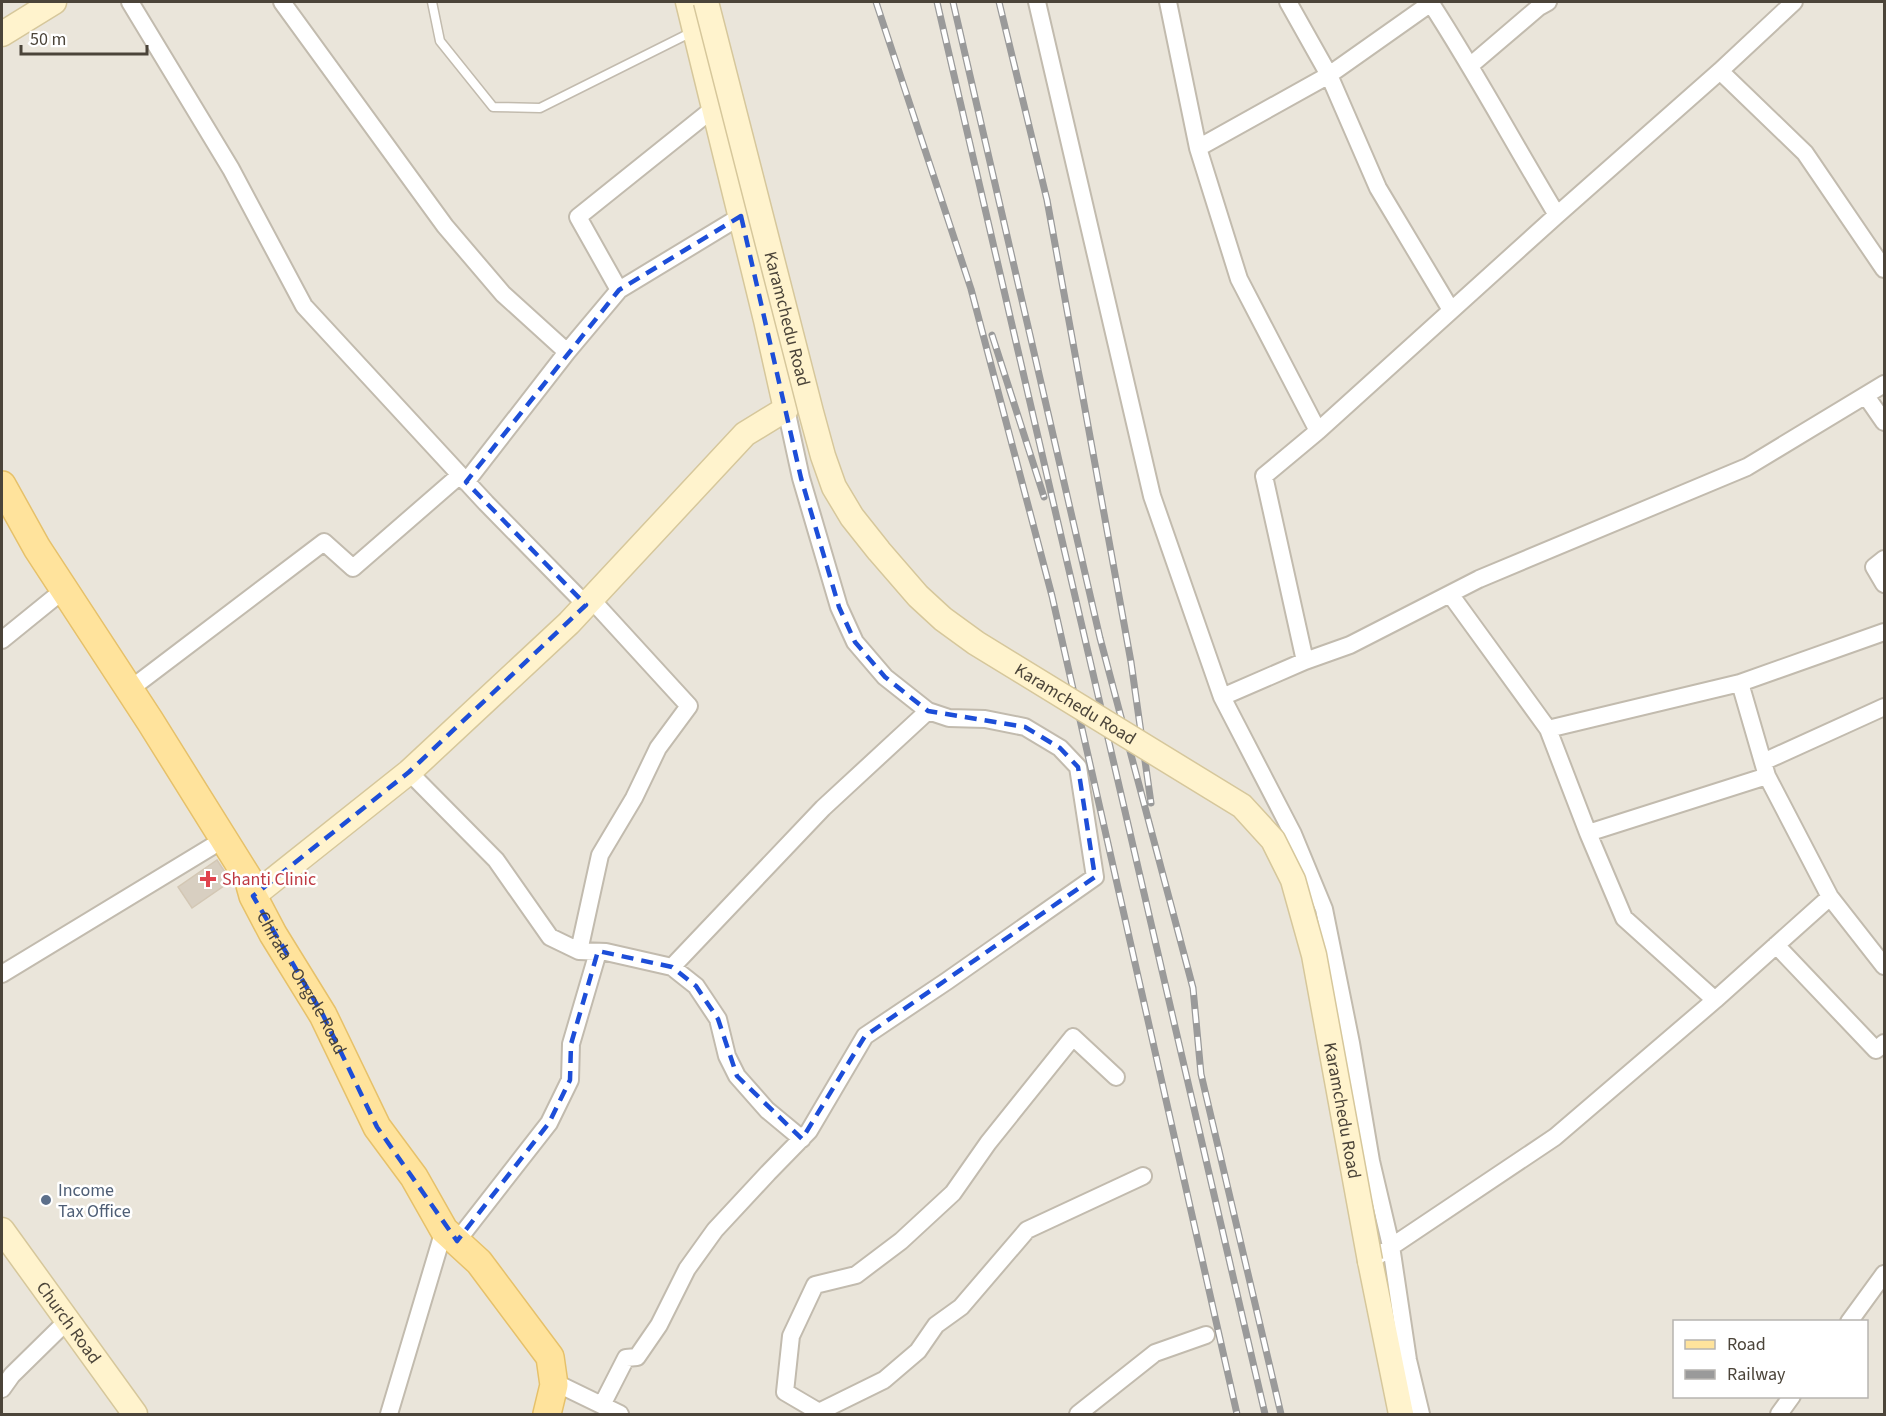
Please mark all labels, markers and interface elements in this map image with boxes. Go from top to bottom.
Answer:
scale bar [21,18,147,56]
text: 50 m [30,27,66,52]
street label: Karamchedu Road [758,249,816,389]
street label: Karamchedu Road [1010,657,1141,751]
place label: Shanti Clinic [222,867,316,892]
marker: Shanti Clinic [199,870,217,888]
street label: Chirala - Ongole Road [251,907,353,1059]
street label: Karamchedu Road [1318,1040,1367,1181]
place label: Income Tax Office [58,1178,131,1224]
marker: Income Tax Office [39,1193,53,1207]
street label: Church Road [30,1276,107,1369]
legend [1673,1320,1868,1398]
text: Road [1727,1332,1766,1357]
text: Railway [1727,1362,1786,1387]

